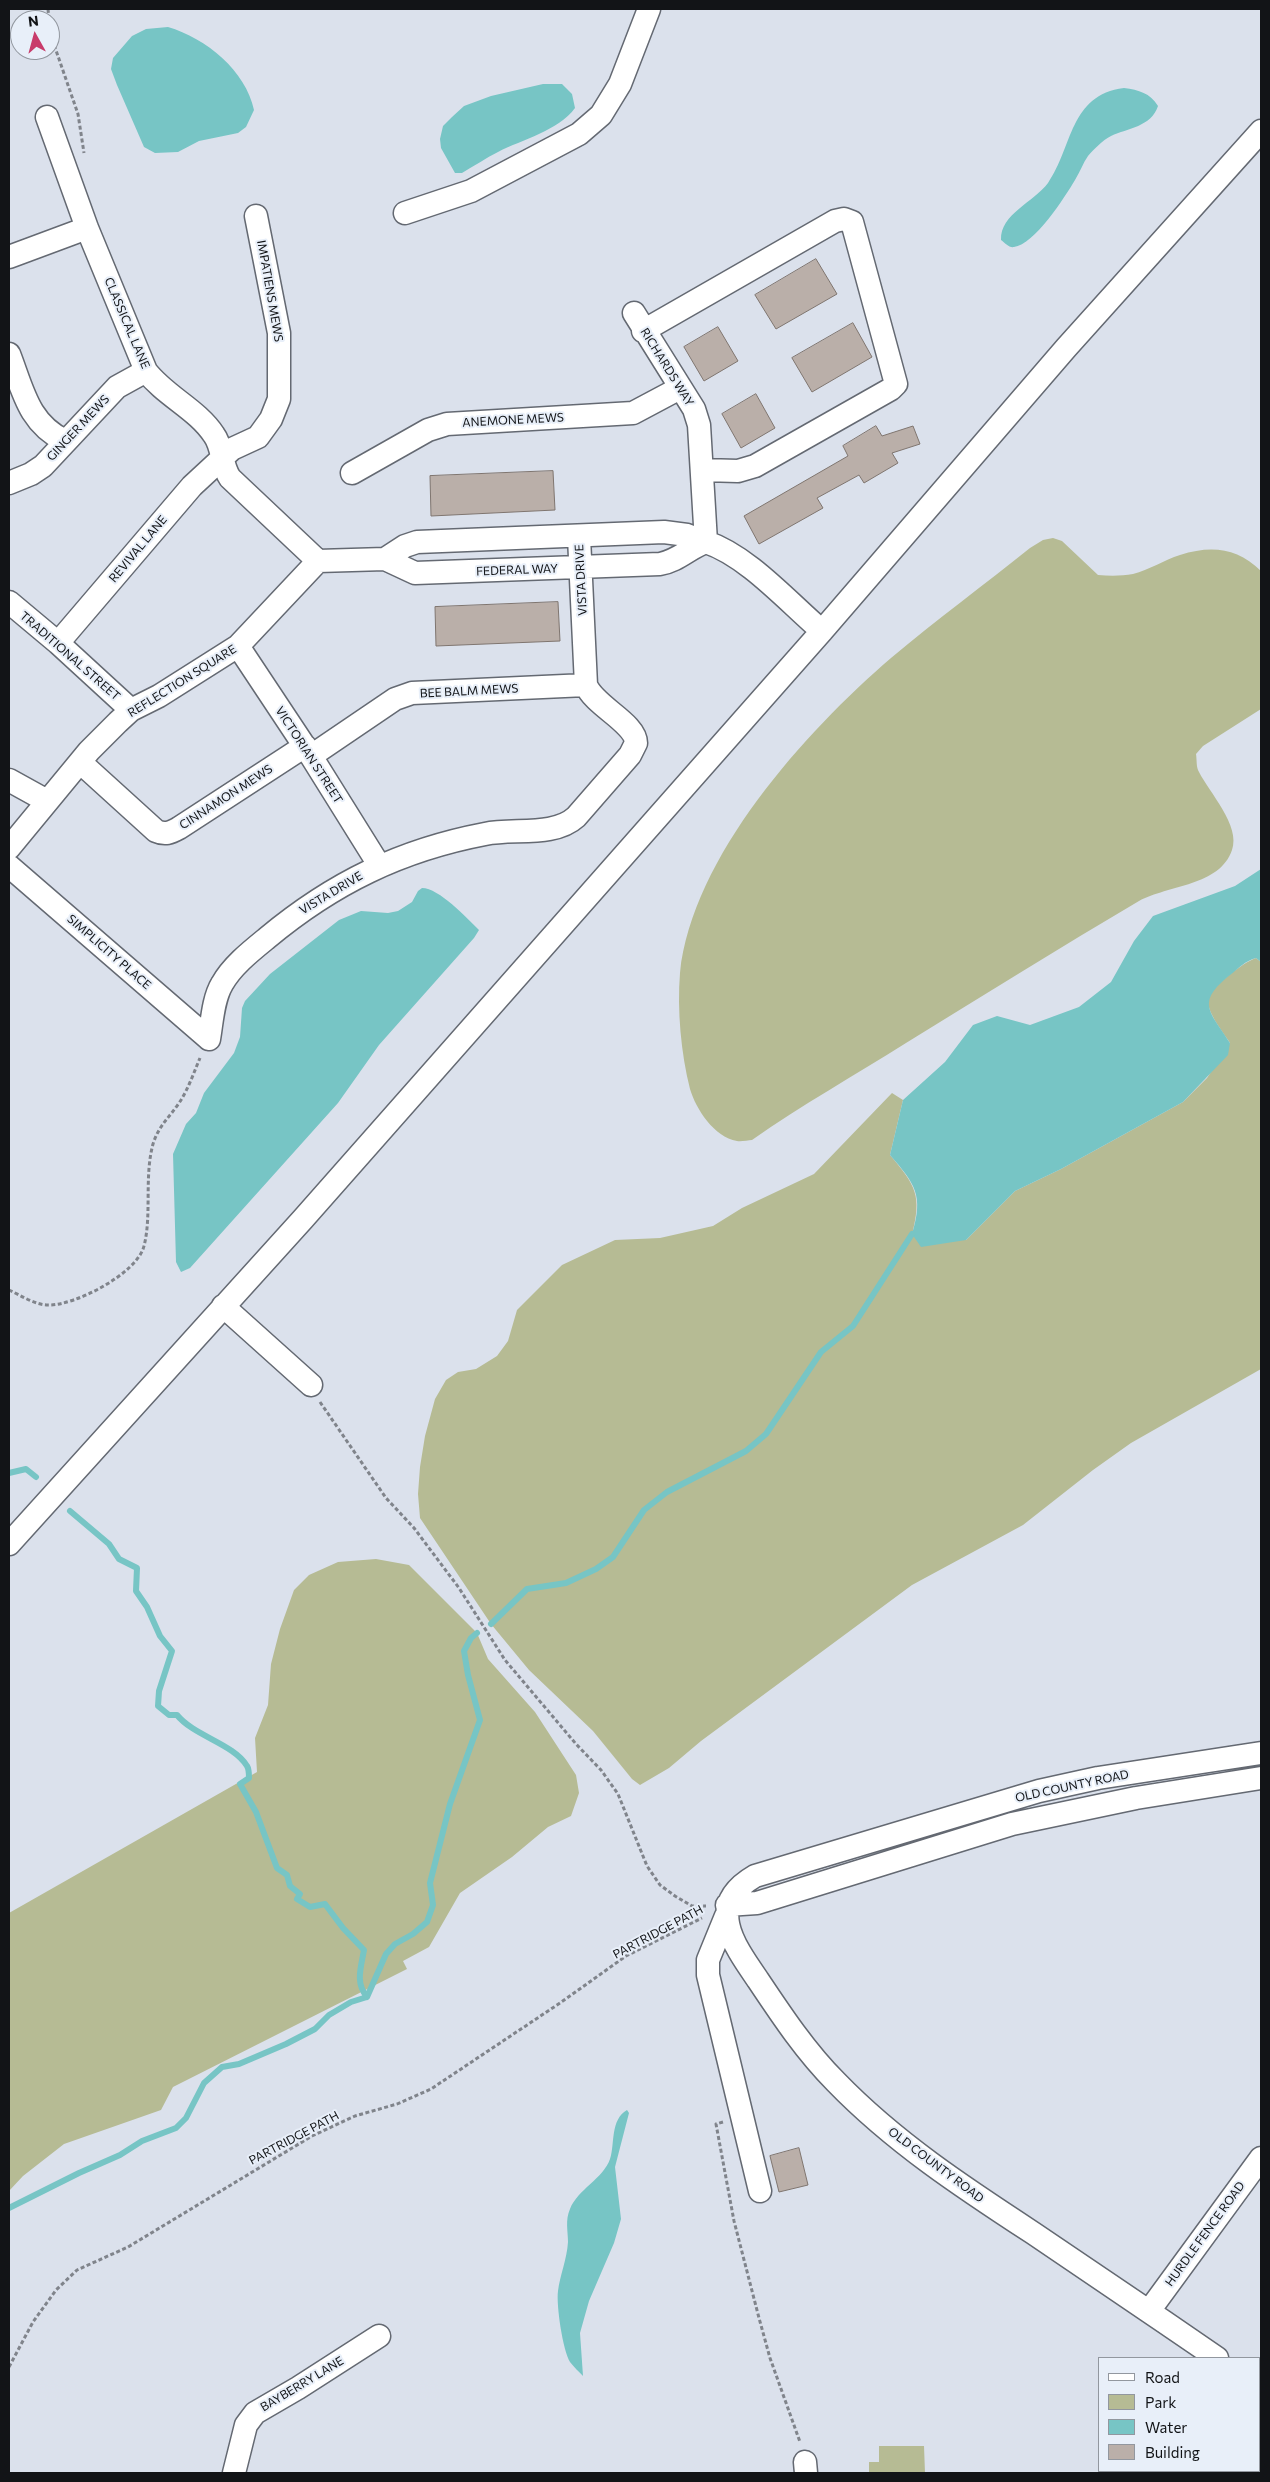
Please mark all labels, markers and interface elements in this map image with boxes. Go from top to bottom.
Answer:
north arrow [10,10,60,60]
text: N [27,12,39,30]
street label: IMPATIENS MEWS [254,239,286,343]
street label: CLASSICAL LANE [101,275,153,371]
street label: RICHARDS WAY [637,325,697,409]
street label: GINGER MEWS [44,392,112,464]
street label: ANEMONE MEWS [462,410,564,430]
street label: REVIVAL LANE [106,513,170,585]
street label: VISTA DRIVE [572,544,590,616]
street label: FEDERAL WAY [476,561,558,579]
street label: TRADITIONAL STREET [17,609,123,703]
street label: REFLECTION SQUARE [125,642,239,720]
street label: BEE BALM MEWS [419,681,519,701]
street label: VICTORIAN STREET [272,704,346,806]
street label: CINNAMON MEWS [177,762,275,832]
street label: VISTA DRIVE [297,868,365,918]
street label: SIMPLICITY PLACE [64,912,154,992]
street label: OLD COUNTY ROAD [1014,1767,1130,1805]
street label: PARTRIDGE PATH [611,1902,705,1962]
street label: PARTRIDGE PATH [247,2108,341,2168]
street label: OLD COUNTY ROAD [885,2124,987,2206]
street label: HURDLE FENCE ROAD [1162,2179,1248,2289]
street label: BAYBERRY LANE [258,2353,346,2415]
legend [1098,2357,1260,2472]
text: Road [1145,2368,1180,2386]
text: Park [1145,2393,1176,2411]
text: Water [1145,2418,1187,2436]
text: Building [1145,2443,1200,2461]

